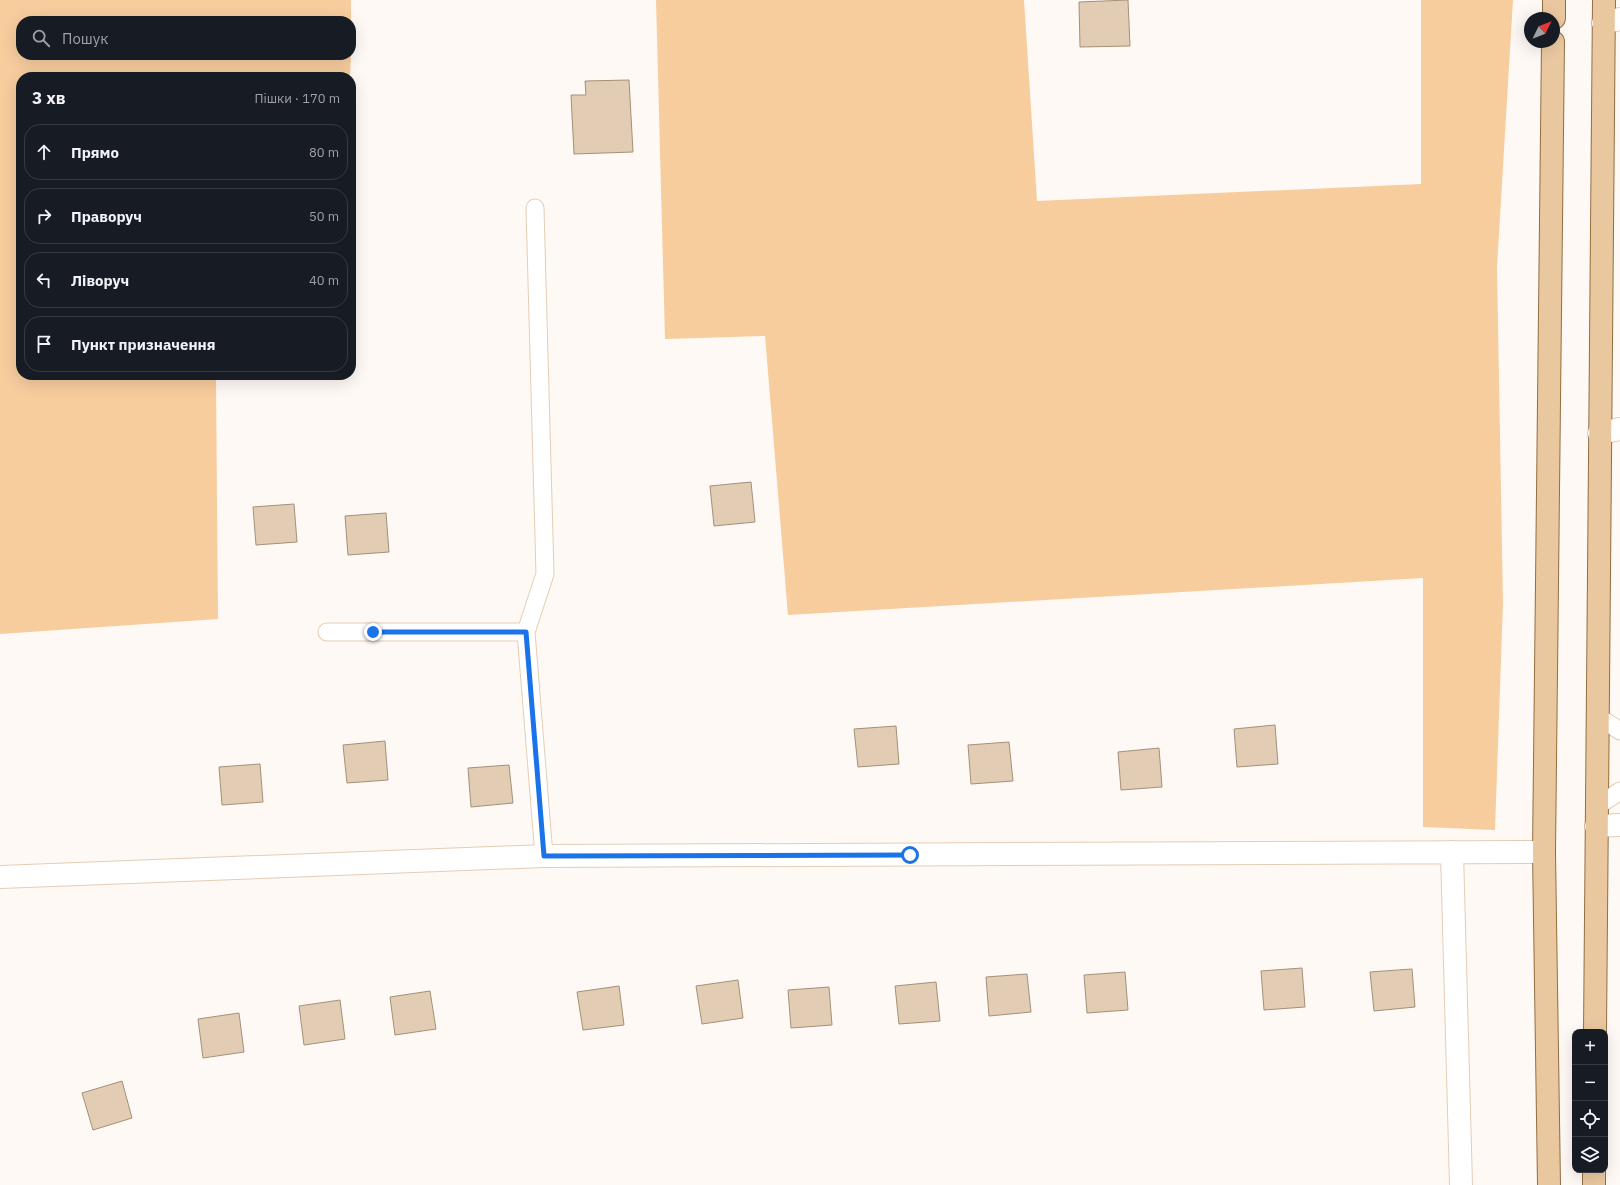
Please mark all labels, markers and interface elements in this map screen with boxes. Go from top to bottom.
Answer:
north arrow [1524,12,1560,48]
search box [16,16,356,60]
icon: search [30,27,52,49]
text: Пошук [62,29,109,48]
text: 3 хв [32,87,66,109]
text: Пішки · 170 m [254,90,340,107]
icon: ahead [33,141,55,163]
text: Прямо [71,143,119,162]
text: 80 m [309,144,339,161]
icon: right [33,205,55,227]
text: Праворуч [71,207,142,226]
text: 50 m [309,208,339,225]
icon: left [33,269,55,291]
text: Ліворуч [71,271,129,290]
text: 40 m [309,272,339,289]
icon: arrive [33,333,55,355]
text: Пункт призначення [71,335,216,354]
route end [364,623,382,641]
route start [901,846,919,864]
map controls [1572,1029,1608,1173]
button: + [1572,1029,1608,1065]
button: − [1572,1065,1608,1101]
button: locate [1572,1101,1608,1137]
button: layers [1572,1137,1608,1173]

